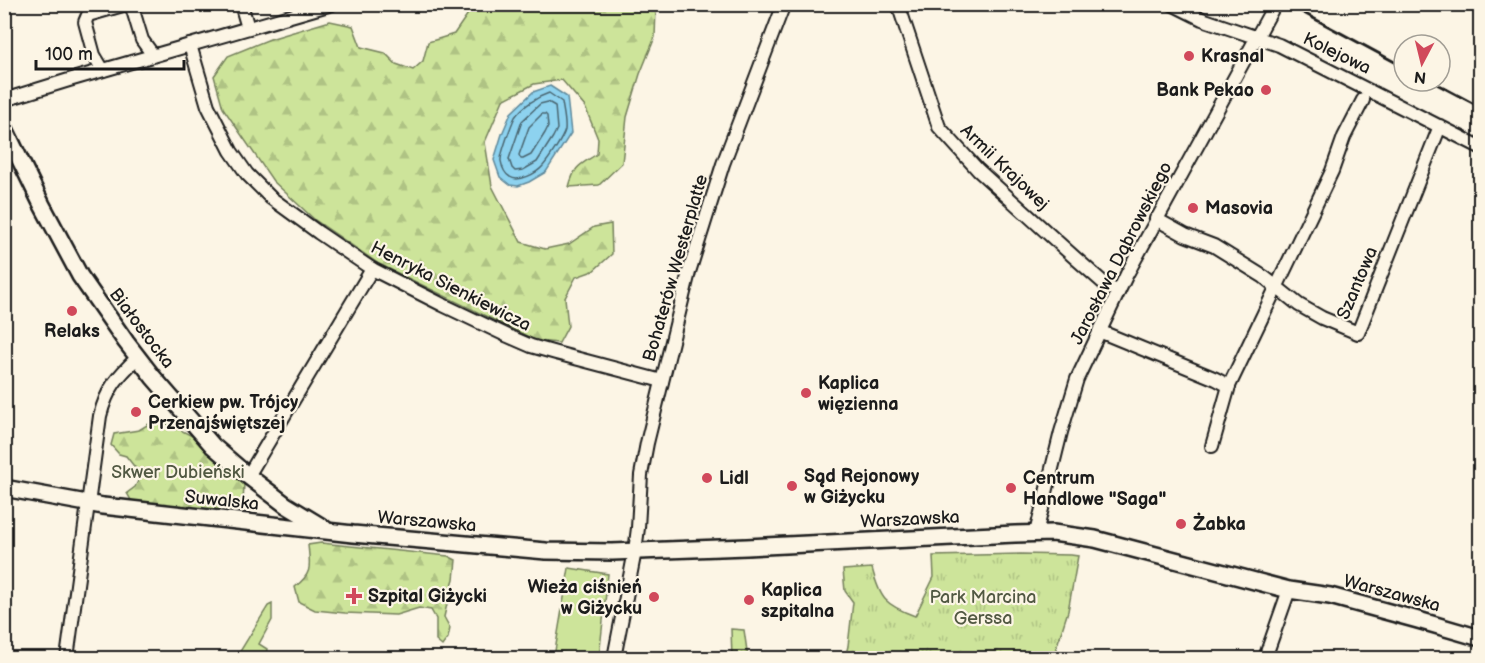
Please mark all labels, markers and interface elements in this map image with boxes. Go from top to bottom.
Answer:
street label: Kolejowa [1299,28,1374,79]
scale bar [36,33,184,71]
north arrow [1392,33,1452,93]
text: 100 m [45,44,93,65]
place label: Krasnal [1201,46,1264,67]
marker: Krasnal [1182,49,1196,63]
text: N [1413,66,1427,87]
place label: Bank Pekao [1156,80,1254,101]
marker: Bank Pekao [1259,83,1273,97]
street label: Armii Krajowej [956,120,1053,215]
street label: Jarosława Dąbrowskiego [1066,158,1177,348]
street label: Bohaterów Westerplatte [639,172,712,364]
place label: Masovia [1205,198,1273,219]
marker: Masovia [1186,201,1200,215]
street label: Henryka Sienkiewicza [367,237,534,336]
street label: Szantowa [1333,244,1382,323]
street label: Białostocka [105,284,179,373]
marker: Relaks [65,304,79,318]
place label: Relaks [44,321,100,342]
place label: Kaplica więzienna [818,373,899,415]
marker: Kaplica więzienna [799,386,813,400]
place label: Cerkiew pw. Trójcy Przenajświętszej [148,392,299,434]
marker: Cerkiew pw. Trójcy Przenajświętszej [129,405,143,419]
park label: Skwer Dubieński [111,462,245,483]
place label: Sąd Rejonowy w Giżycku [804,466,920,508]
place label: Lidl [719,468,749,489]
place label: Centrum Handlowe "Saga" [1023,468,1166,510]
marker: Lidl [700,471,714,485]
marker: Sąd Rejonowy w Giżycku [785,479,799,493]
marker: Centrum Handlowe "Saga" [1004,481,1018,495]
street label: Suwalska [184,486,260,515]
street label: Warszawska [860,506,960,533]
street label: Warszawska [377,507,477,536]
place label: Żabka [1193,512,1246,535]
marker: Żabka [1174,517,1188,531]
street label: Warszawska [1341,570,1443,616]
place label: Wieża ciśnień w Giżycku [527,577,642,619]
place label: Kaplica szpitalna [761,580,834,622]
place label: Szpital Giżycki [368,586,487,607]
marker: Szpital Giżycki [345,587,363,605]
park label: Park Marcina Gerssa [930,587,1036,629]
marker: Wieża ciśnień w Giżycku [647,590,661,604]
marker: Kaplica szpitalna [742,593,756,607]

